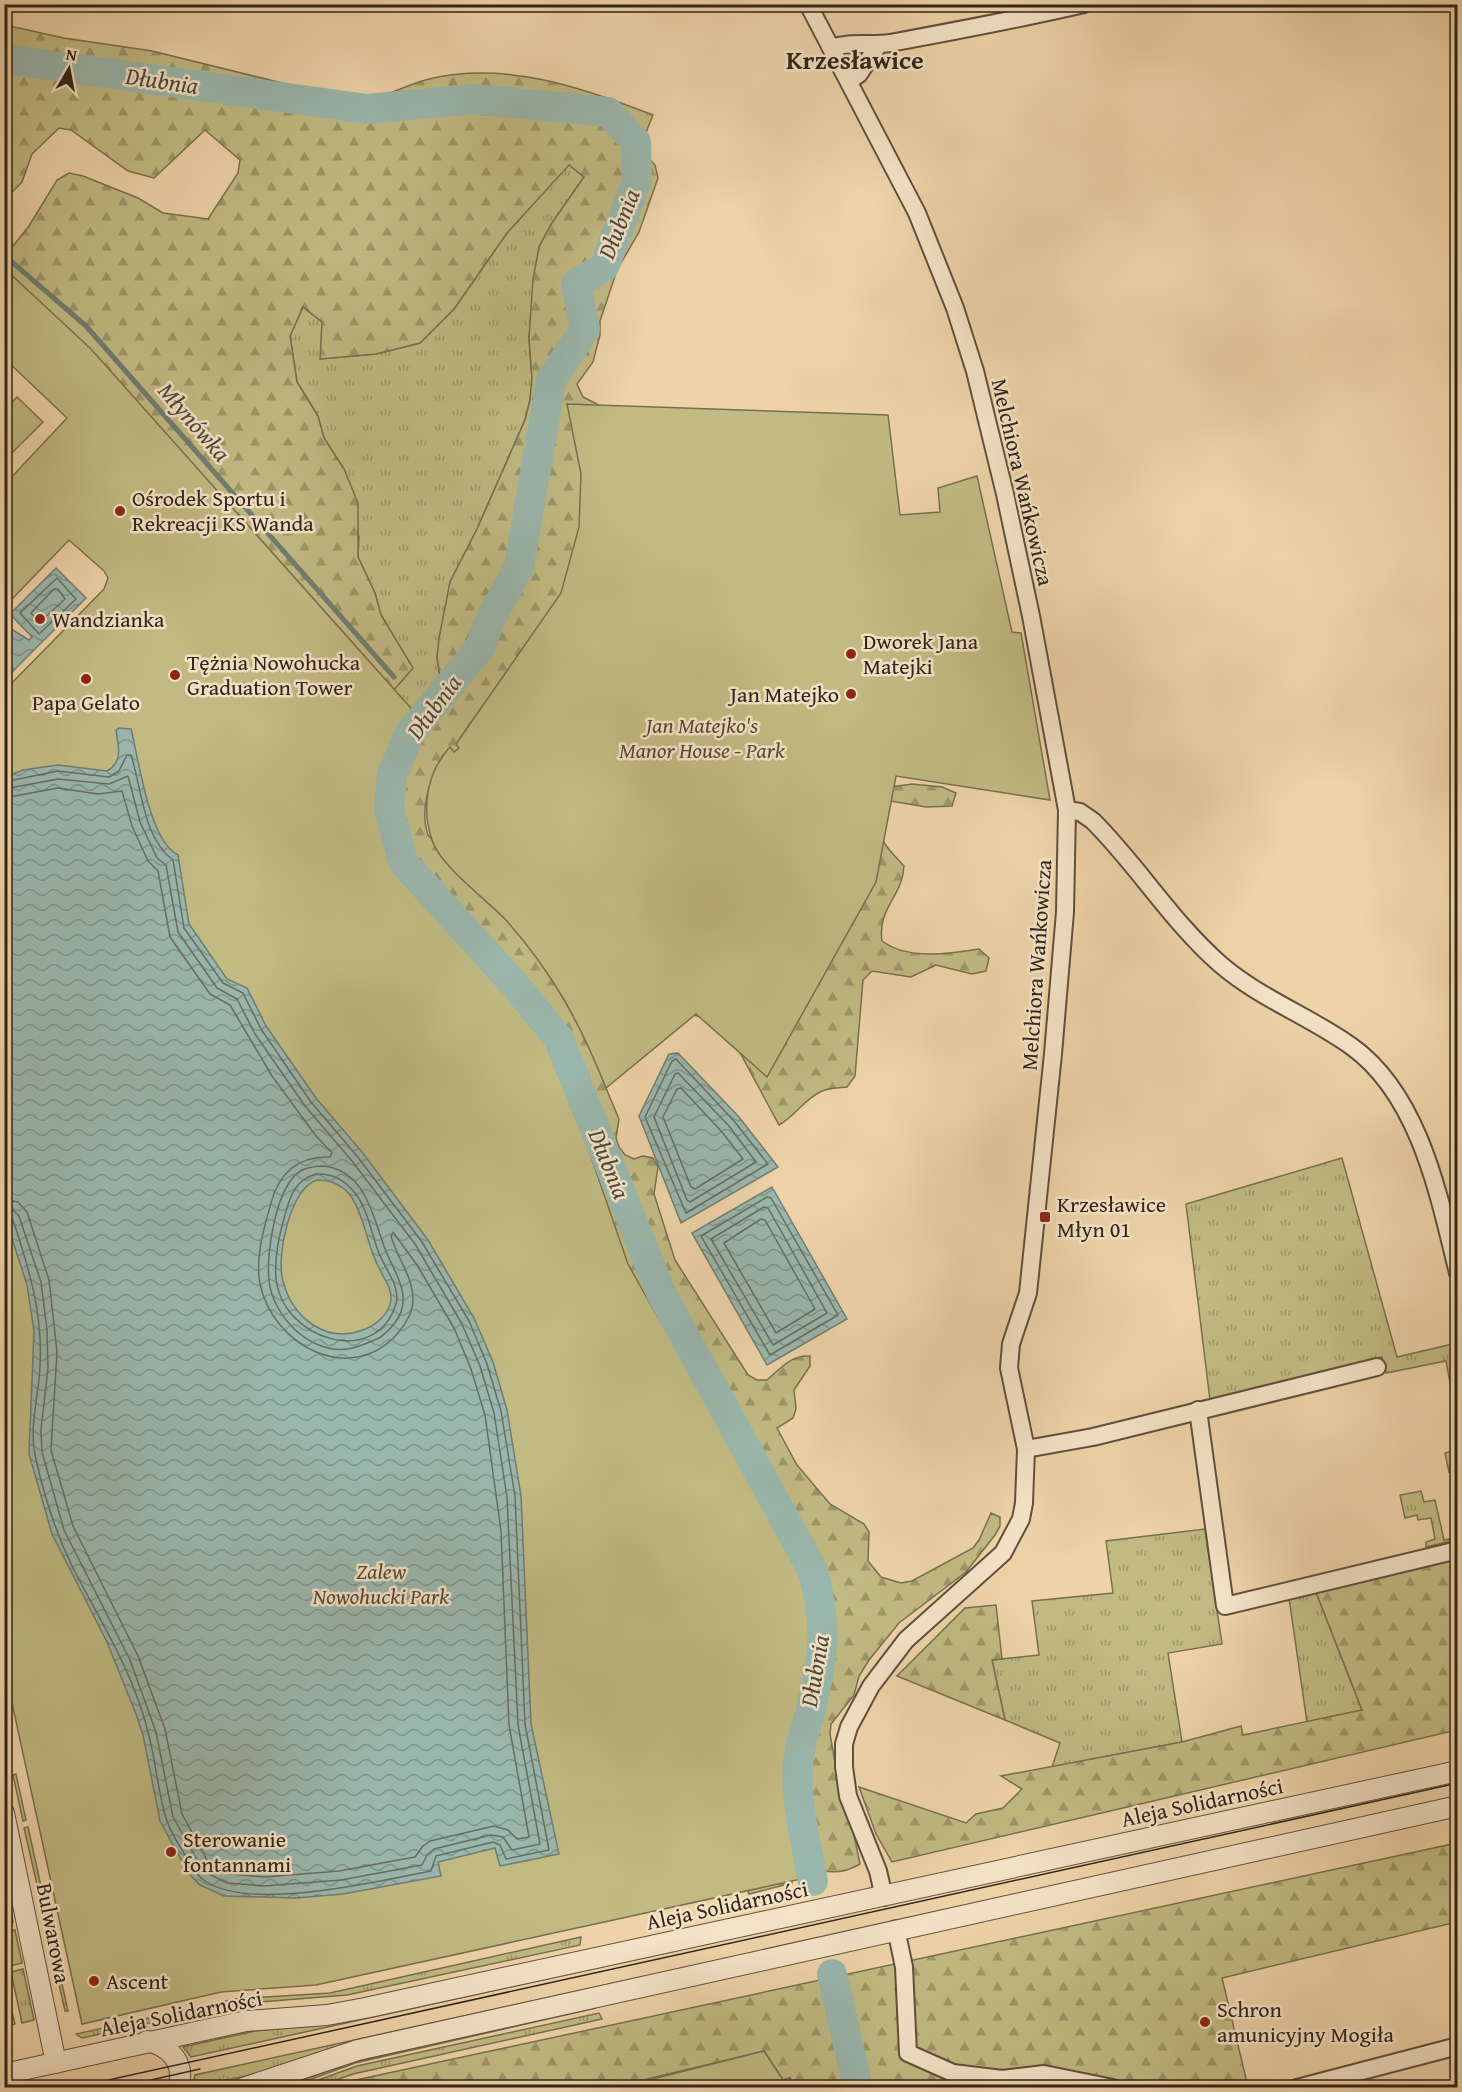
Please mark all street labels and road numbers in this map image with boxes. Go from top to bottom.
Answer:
street label: Melchiora Wańkowicza [984,375,1063,589]
street label: Melchiora Wańkowicza [1013,858,1059,1072]
street label: Aleja Solidarności [1118,1769,1286,1835]
street label: Aleja Solidarności [643,1872,811,1938]
street label: Bulwarowa [29,1880,80,1986]
street label: Aleja Solidarności [97,1982,265,2044]

